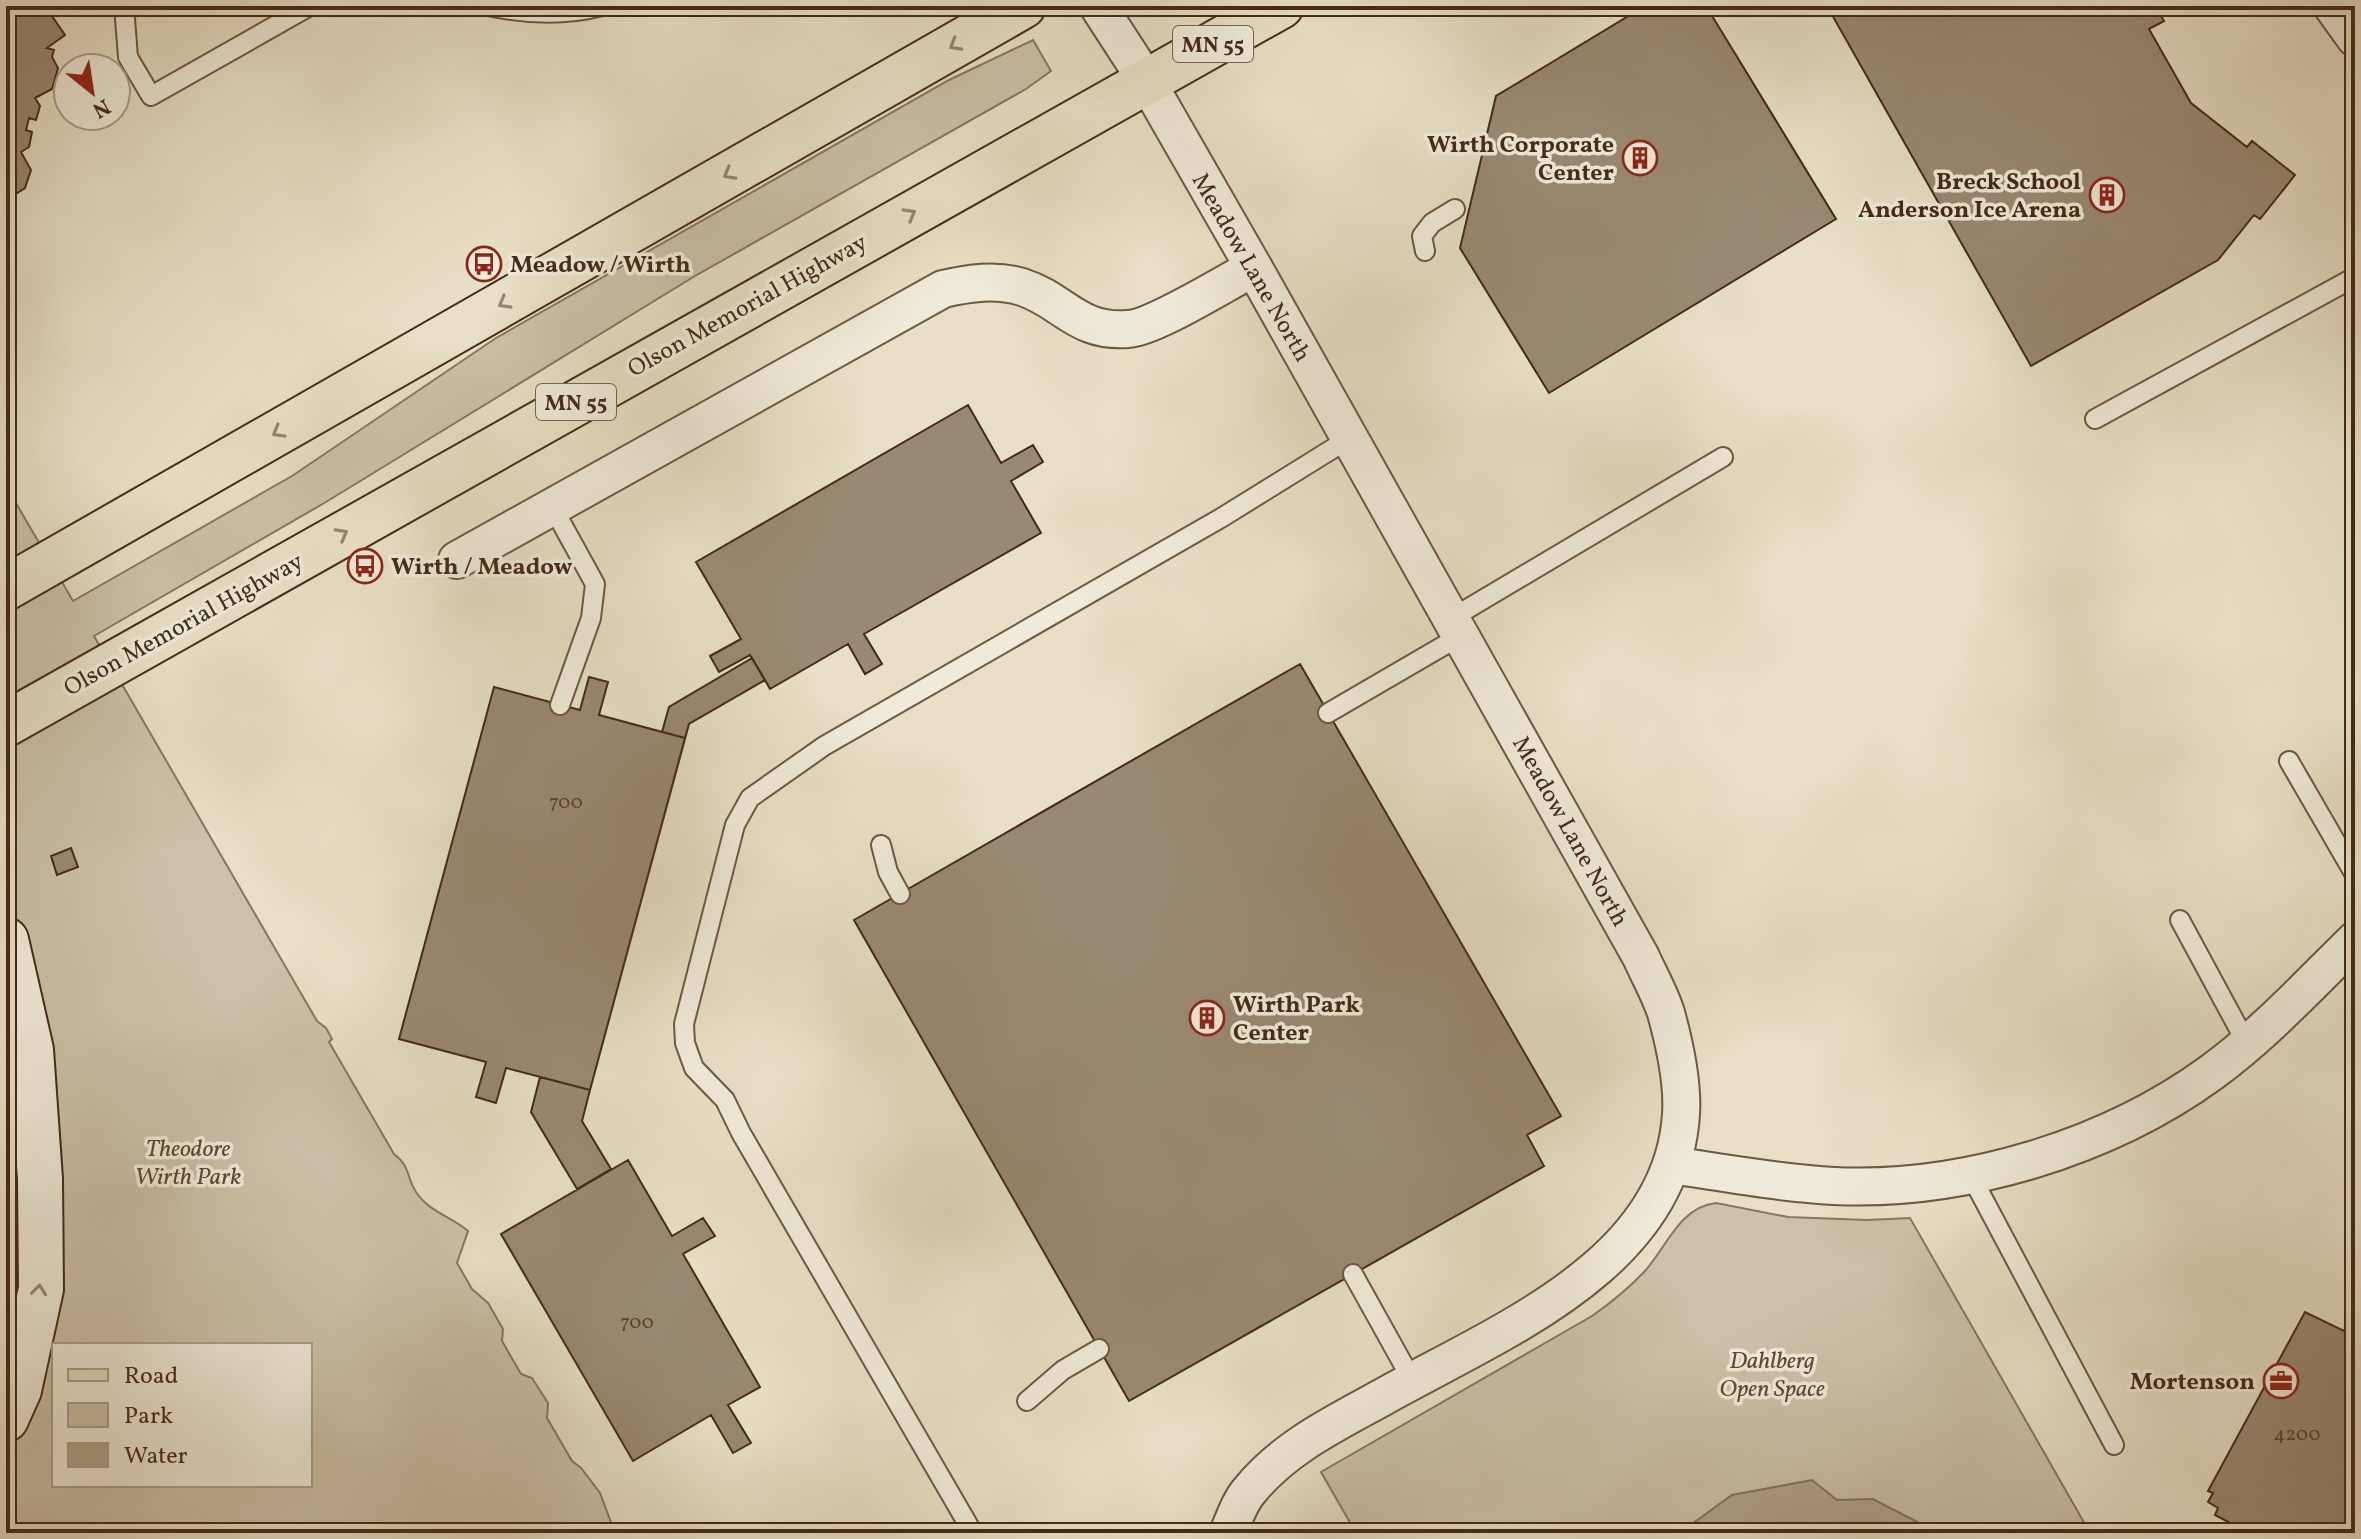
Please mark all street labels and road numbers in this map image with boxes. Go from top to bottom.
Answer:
road number: MN 55 [1173,26,1253,62]
street label: Meadow Lane North [1182,167,1318,369]
street label: Olson Memorial Highway [622,227,874,387]
road number: MN 55 [536,384,616,420]
street label: Olson Memorial Highway [58,546,310,706]
street label: Meadow Lane North [1503,731,1636,933]

